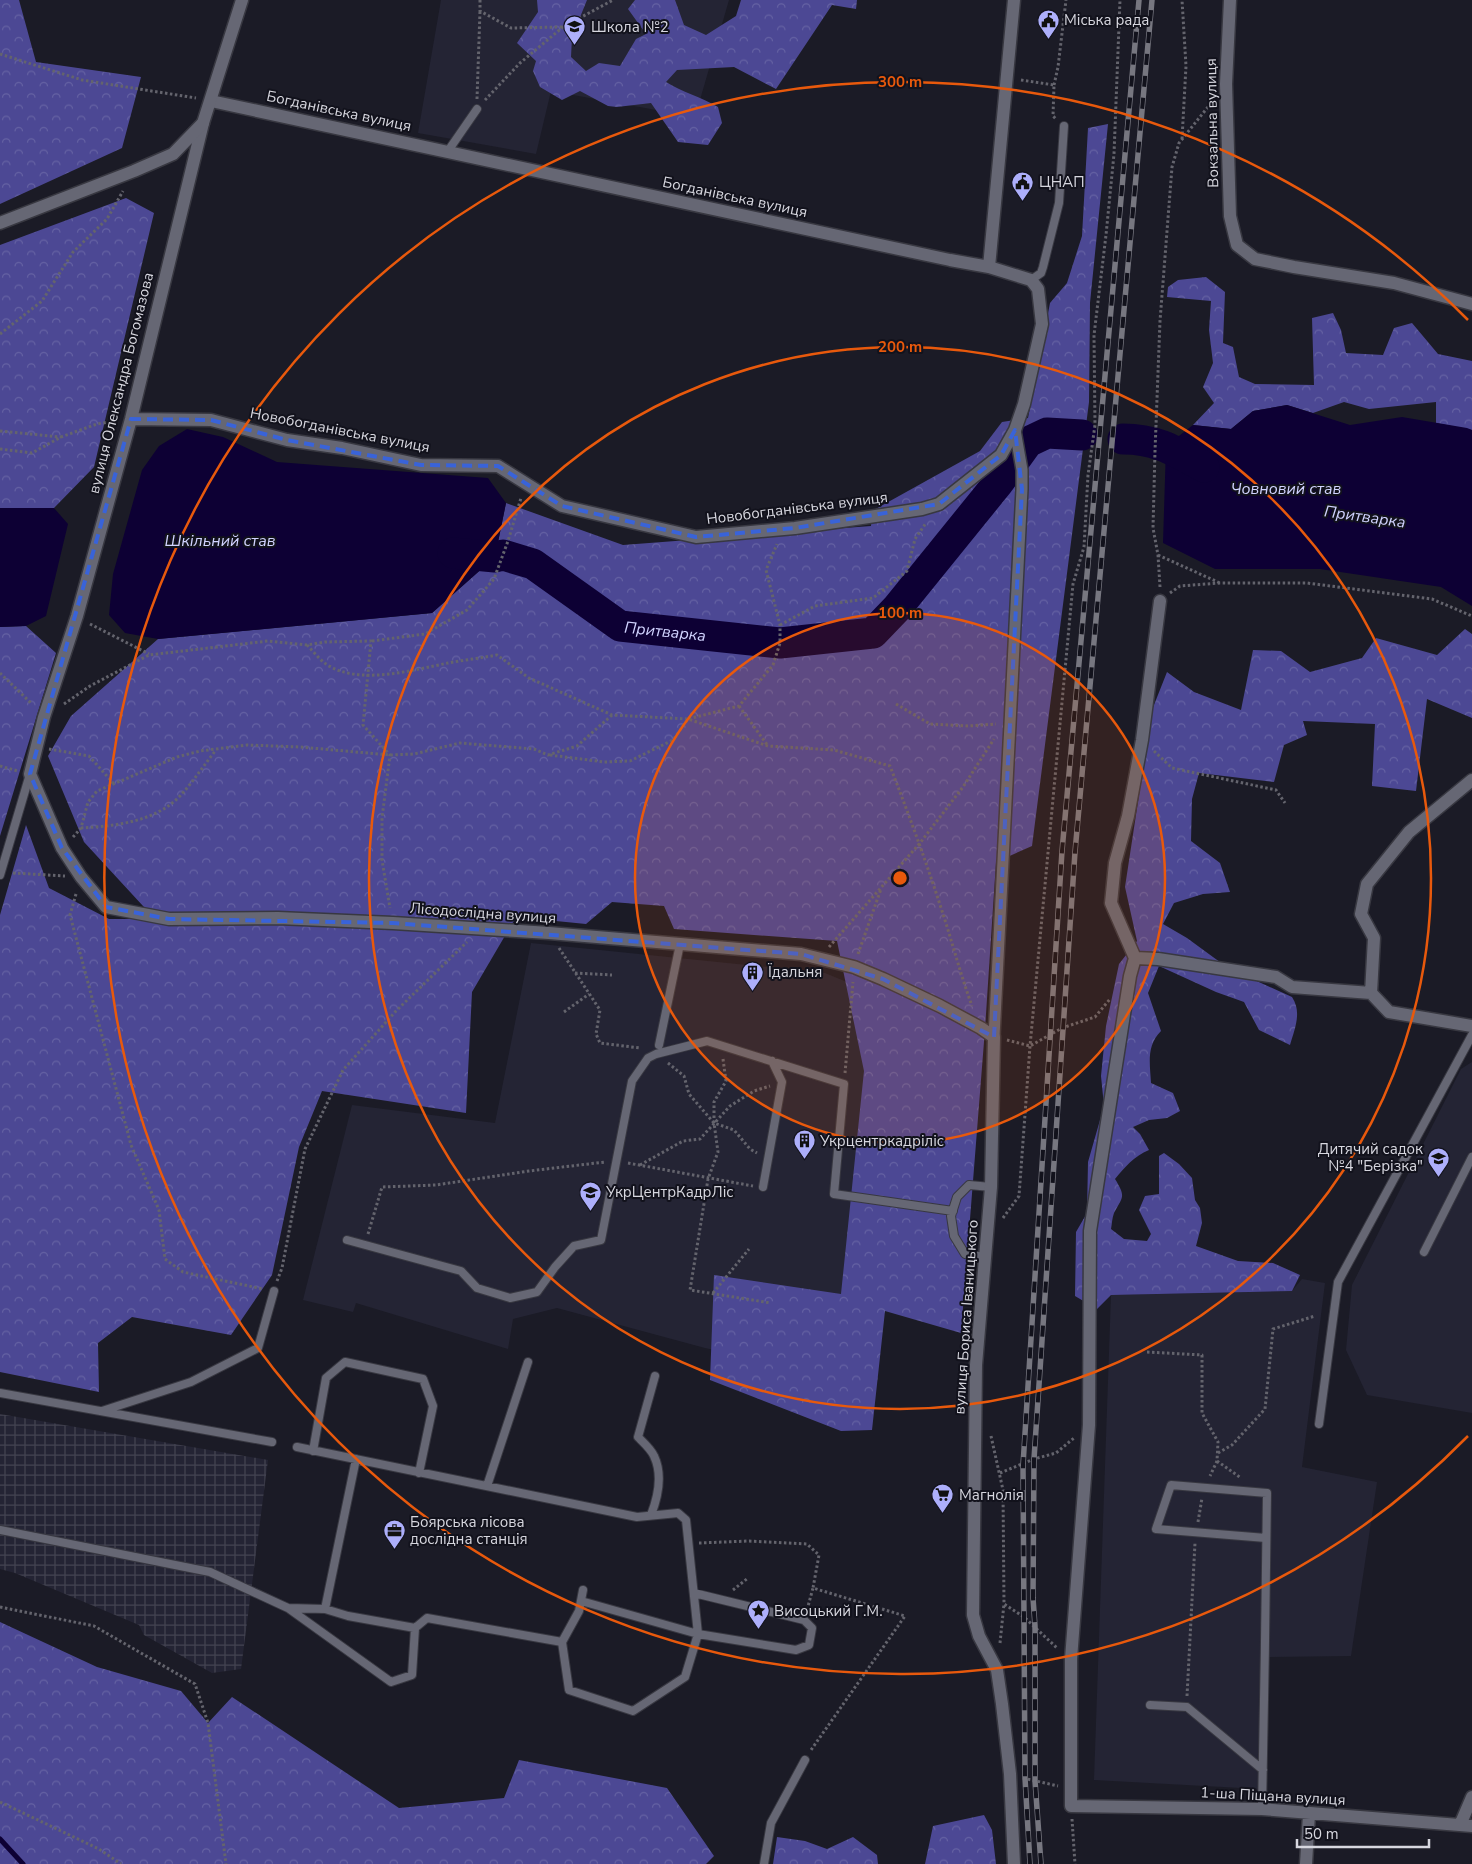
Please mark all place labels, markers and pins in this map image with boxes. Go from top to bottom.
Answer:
public building icon: Міська рада [1036,8,1060,39]
place label: Міська рада [1064,10,1149,30]
school or university icon: Школа №2 [563,15,587,46]
place label: Школа №2 [591,17,669,37]
public building icon: ЦНАП [1011,170,1035,201]
place label: ЦНАП [1039,172,1085,192]
centre of rings [891,869,909,887]
building icon: Їдальня [740,960,764,991]
place label: Їдальня [767,962,822,982]
building icon: Укрцентркадріліс [792,1129,816,1160]
place label: Укрцентркадріліс [819,1131,944,1151]
place label: Дитячий садок №4 "Берізка" [1318,1139,1423,1176]
school or university icon: Дитячий садок №4 "Берізка" [1427,1146,1451,1177]
school or university icon: УкрЦентрКадрЛіс [578,1180,602,1211]
place label: УкрЦентрКадрЛіс [605,1182,733,1202]
supermarket icon: Магнолія [931,1483,955,1514]
place label: Магнолія [959,1485,1024,1505]
place label: Боярська лісова дослідна станція [410,1512,528,1549]
office icon: Боярська лісова дослідна станція [382,1519,406,1550]
place icon: Висоцький Г.М. [746,1599,770,1630]
place label: Висоцький Г.М. [774,1601,883,1621]

